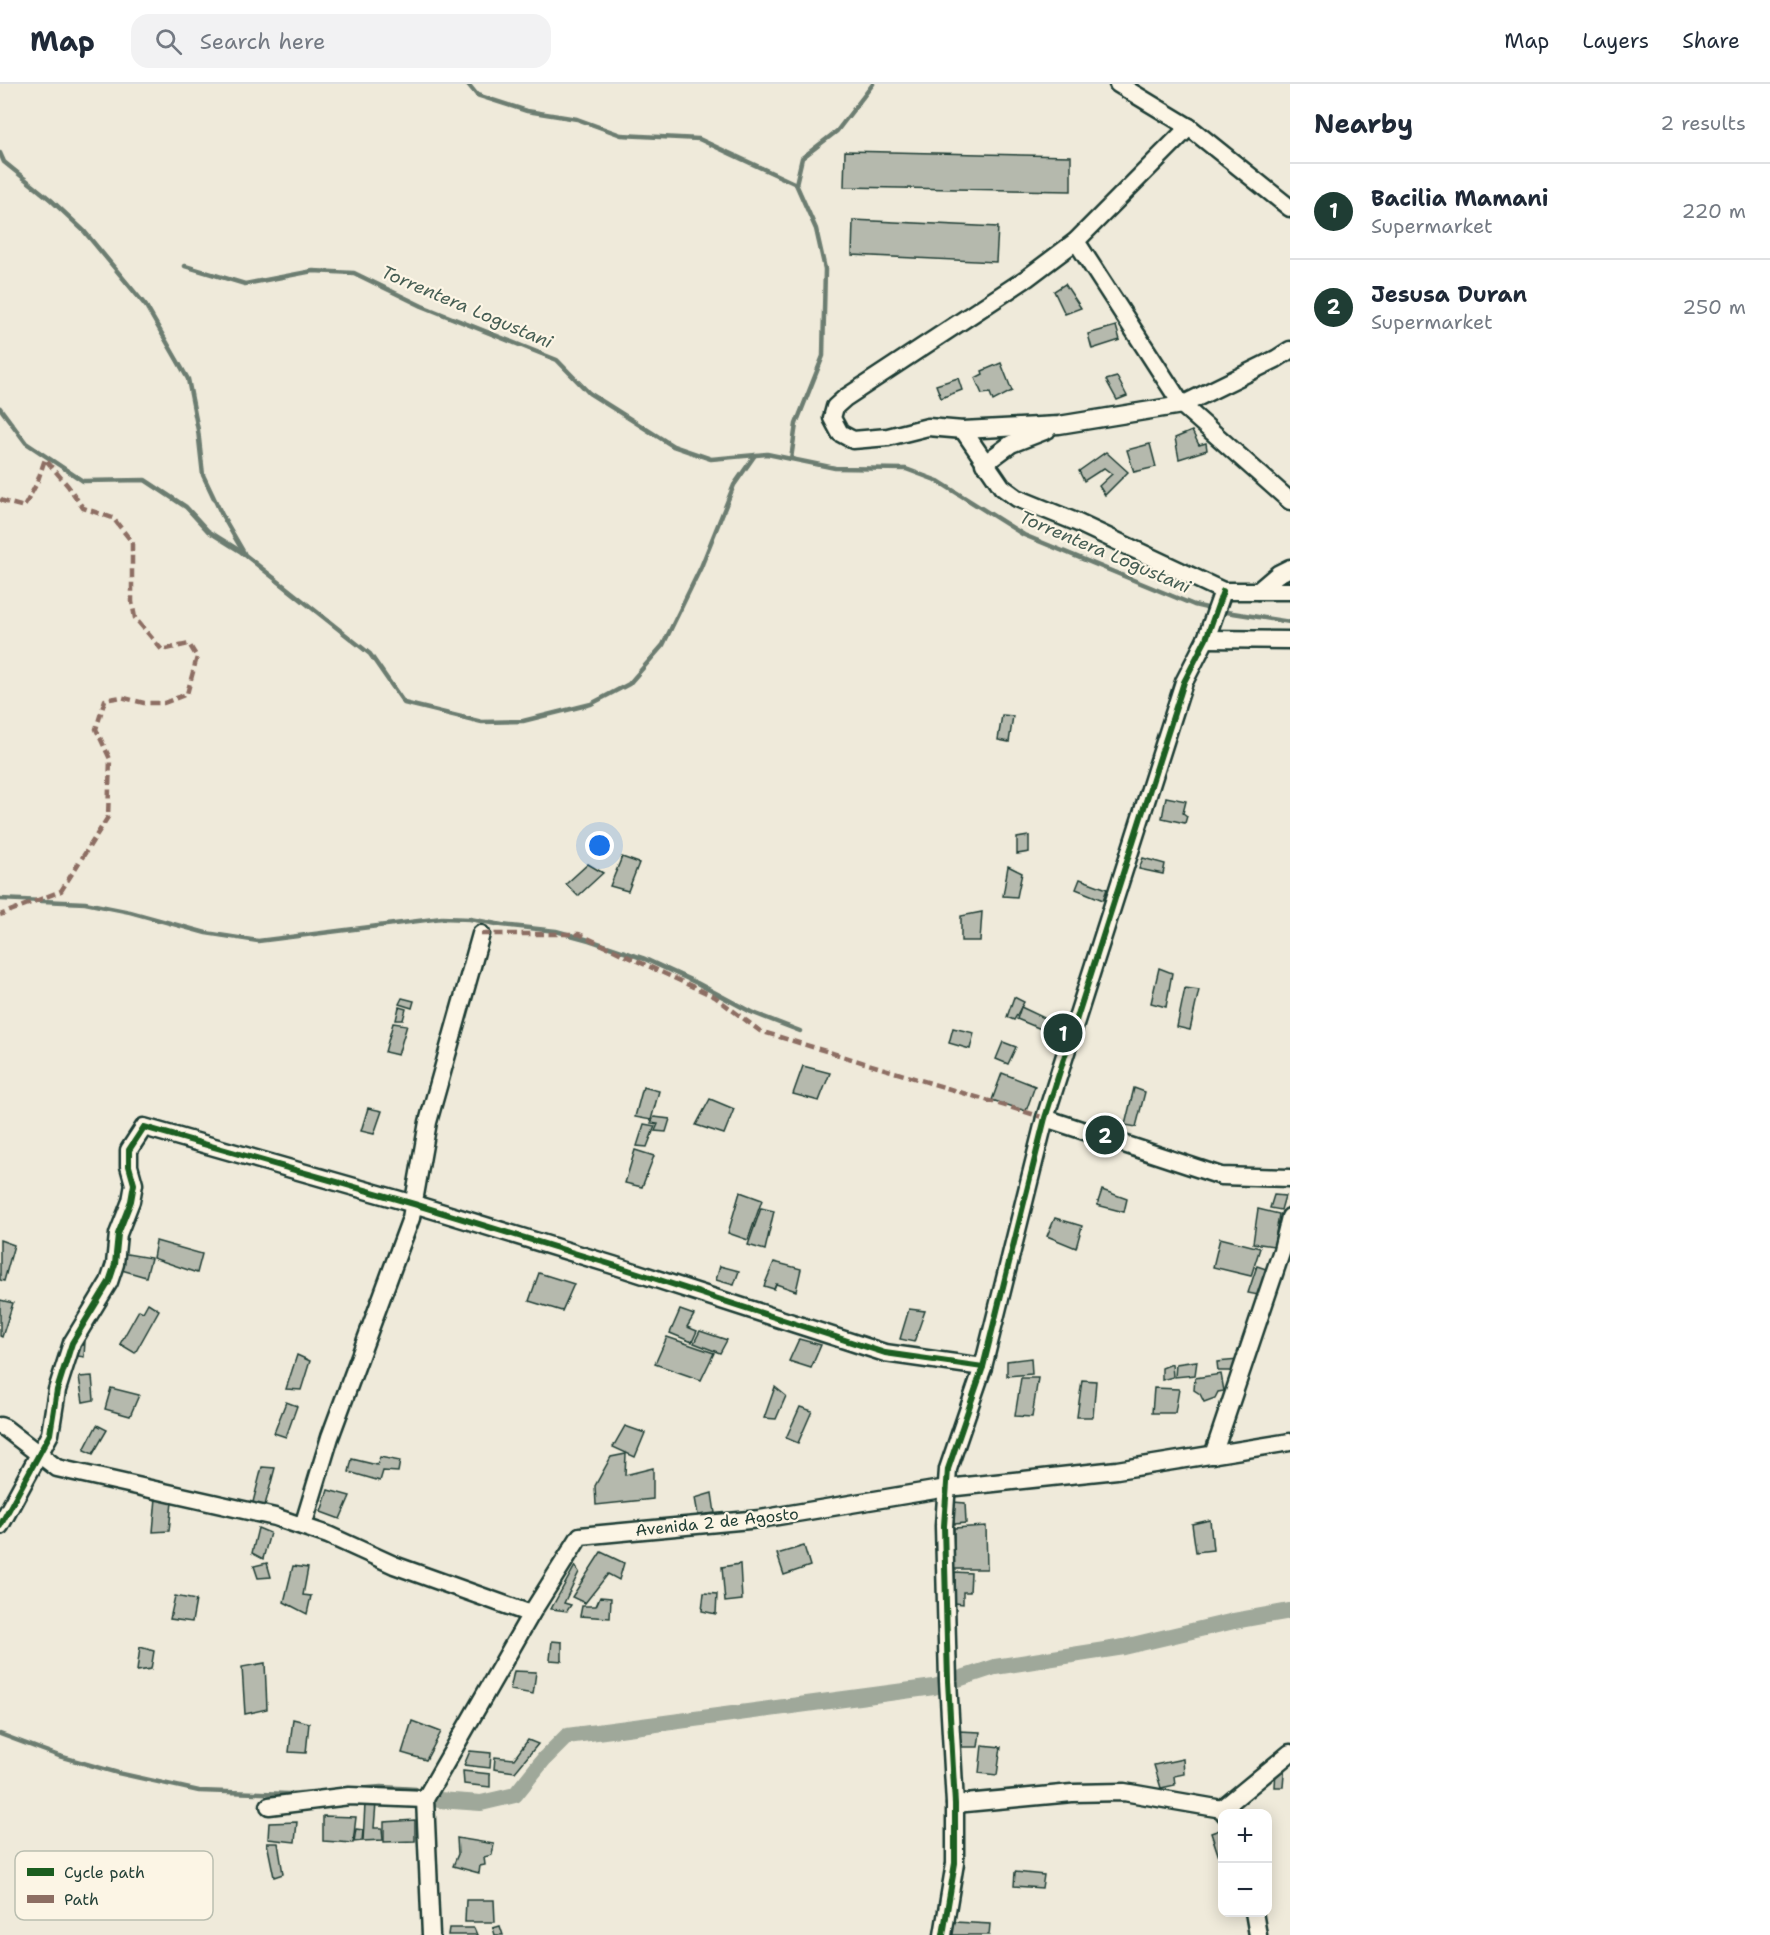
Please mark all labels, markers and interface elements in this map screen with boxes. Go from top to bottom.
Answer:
search box [131,14,551,68]
text: Map [30,22,95,60]
icon: search [152,25,185,58]
text: Search here [200,27,325,56]
text: Map [1504,27,1549,55]
text: Layers [1582,27,1649,55]
text: Share [1682,27,1740,55]
text: Nearby [1314,106,1413,141]
text: 2 results [1660,110,1746,136]
text: Bacilia Mamani [1371,184,1549,213]
text: 1 [1329,198,1338,224]
text: 220 m [1682,198,1746,224]
text: Supermarket [1371,213,1493,239]
water label: Torrentera Logustani [378,260,557,354]
text: Jesusa Duran [1371,280,1527,309]
text: 2 [1327,294,1341,320]
text: 250 m [1682,294,1746,320]
text: Supermarket [1371,309,1493,335]
water label: Torrentera Logustani [1016,505,1195,599]
your location [585,831,614,860]
pin: 1 [1044,1010,1082,1056]
pin: 2 [1086,1112,1124,1158]
street label: Avenida 2 de Agosto [634,1503,800,1541]
map controls [1218,1809,1272,1917]
button: + [1218,1809,1272,1863]
legend [15,1851,213,1920]
text: Cycle path [64,1862,145,1883]
button: − [1218,1863,1272,1917]
text: Path [64,1889,99,1910]

